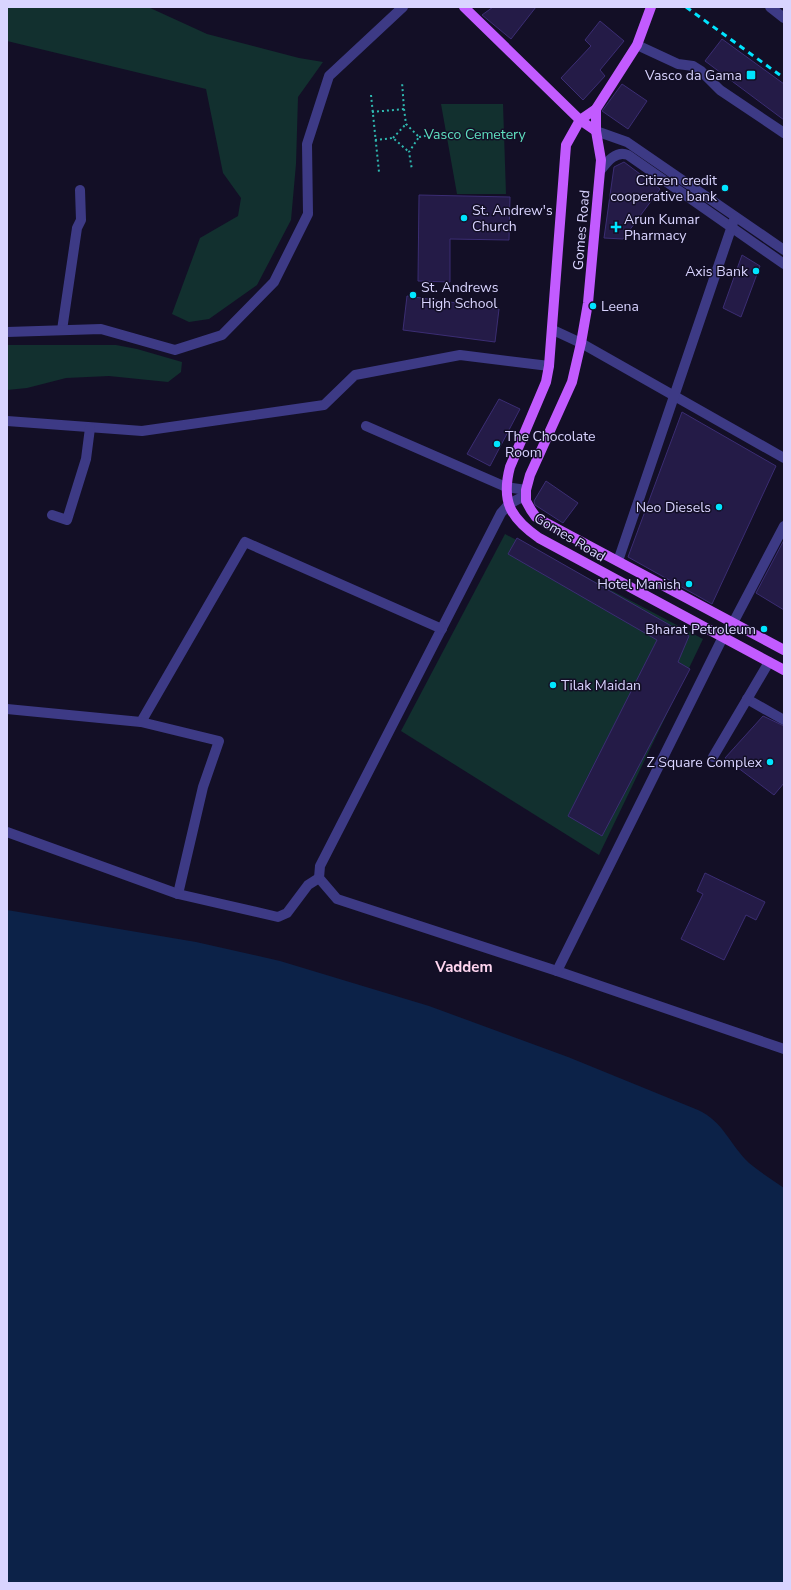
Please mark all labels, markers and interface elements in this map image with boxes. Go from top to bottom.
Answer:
place label: Vasco da Gama [644,66,742,85]
marker: Vasco da Gama [745,69,757,81]
park label: Vasco Cemetery [423,125,527,144]
place label: Citizen credit cooperative bank [610,171,718,206]
marker: Citizen credit cooperative bank [720,183,730,193]
street label: Gomes Road [569,189,594,271]
place label: St. Andrew's Church [472,201,553,236]
place label: Arun Kumar Pharmacy [624,210,700,245]
marker: St. Andrew's Church [459,213,469,223]
marker: Arun Kumar Pharmacy [611,222,621,232]
place label: Axis Bank [685,262,749,281]
marker: Axis Bank [751,266,761,276]
place label: St. Andrews High School [421,278,499,313]
marker: St. Andrews High School [408,290,418,300]
place label: Leena [601,297,639,316]
marker: Leena [588,301,598,311]
place label: The Chocolate Room [505,427,596,462]
marker: The Chocolate Room [492,439,502,449]
place label: Neo Diesels [636,498,711,517]
marker: Neo Diesels [714,502,724,512]
street label: Gomes Road [530,509,609,566]
place label: Hotel Manish [597,575,681,594]
marker: Hotel Manish [684,579,694,589]
place label: Bharat Petroleum [645,620,756,639]
marker: Bharat Petroleum [759,624,769,634]
place label: Tilak Maidan [561,676,641,695]
marker: Tilak Maidan [548,680,558,690]
place label: Z Square Complex [646,753,763,772]
marker: Z Square Complex [765,757,775,767]
district label: Vaddem [434,957,493,977]

